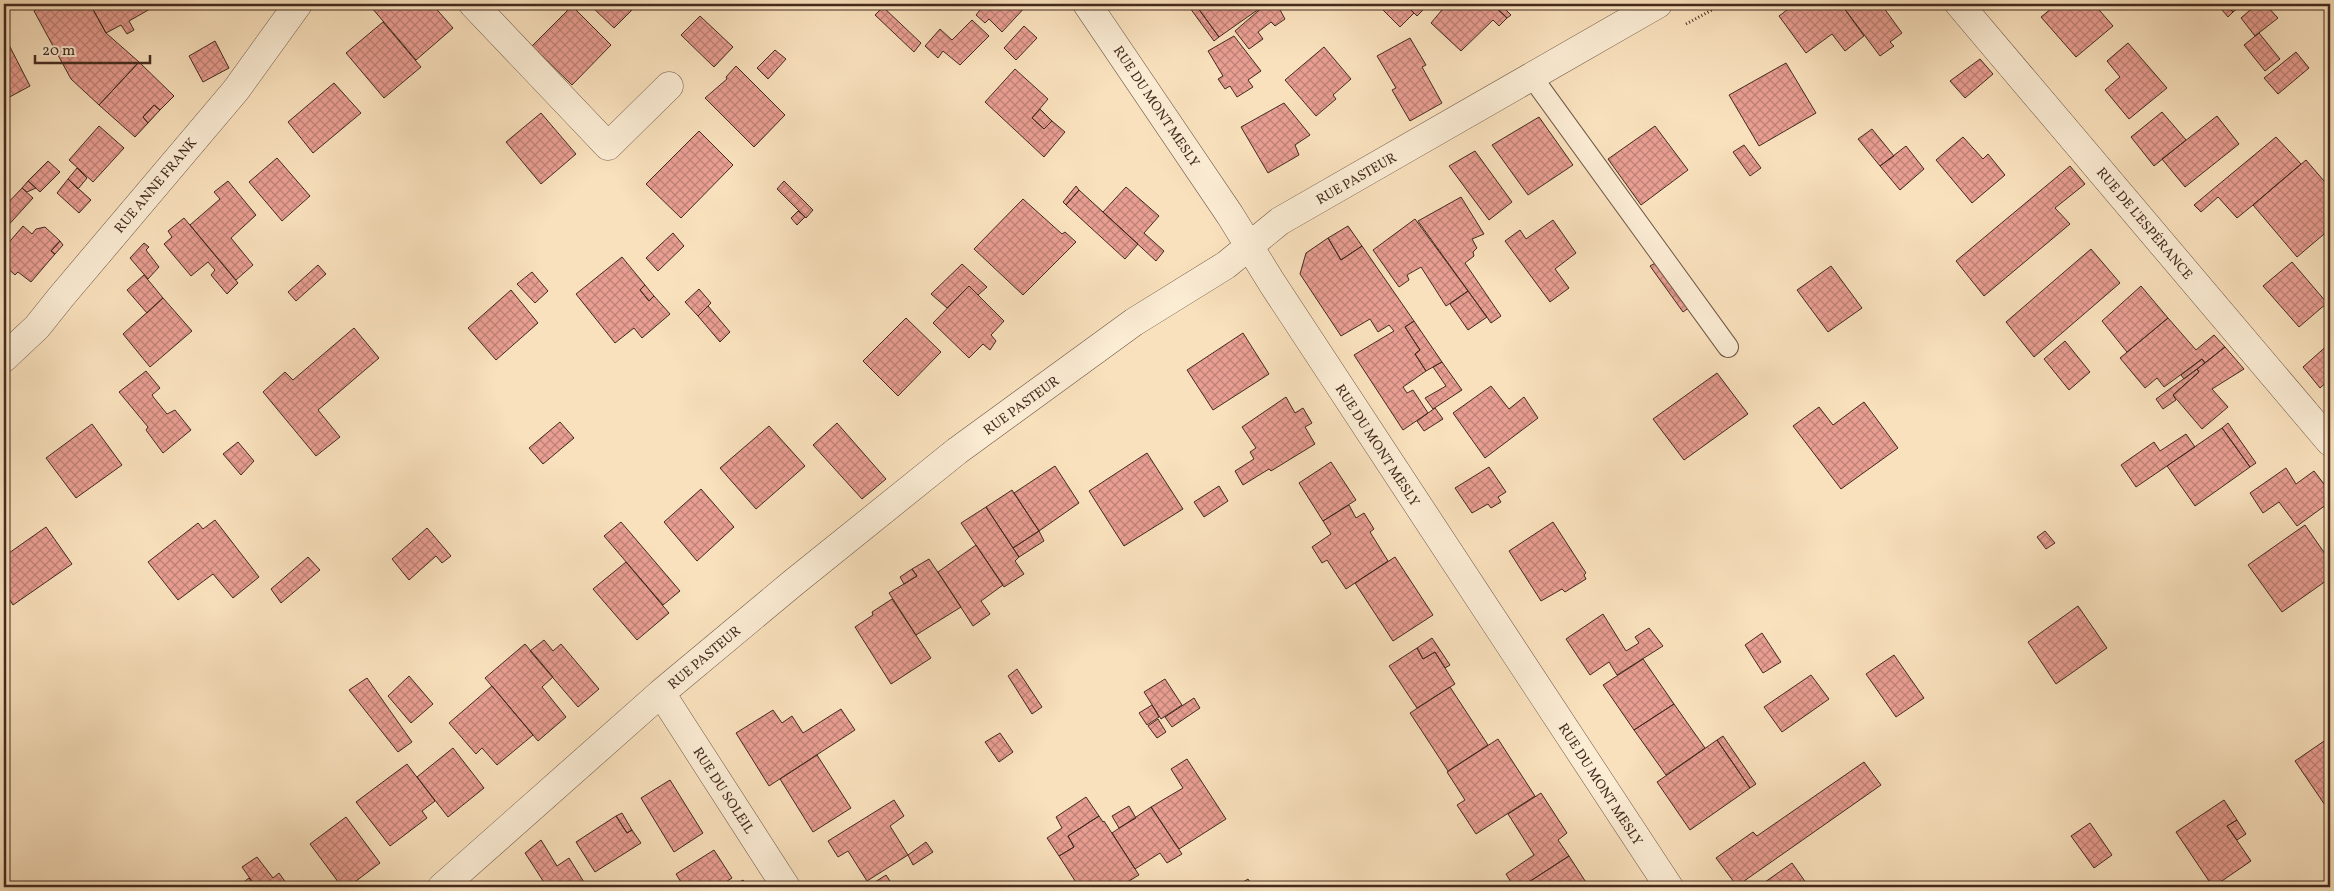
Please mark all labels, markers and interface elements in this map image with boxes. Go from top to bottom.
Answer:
scale bar [35,32,150,64]
text: 20 m [42,41,75,62]
street label: RUE DU MONT MESLY [1108,43,1203,171]
street label: RUE ANNE FRANK [111,134,202,238]
street label: RUE PASTEUR [1313,148,1401,210]
street label: RUE DE L'ESPÉRANCE [2091,164,2196,284]
street label: RUE PASTEUR [980,372,1064,440]
street label: RUE DU MONT MESLY [1330,381,1424,511]
street label: RUE PASTEUR [664,622,746,694]
street label: RUE DU MONT MESLY [1553,720,1647,850]
street label: RUE DU SOLEIL [688,744,758,838]

